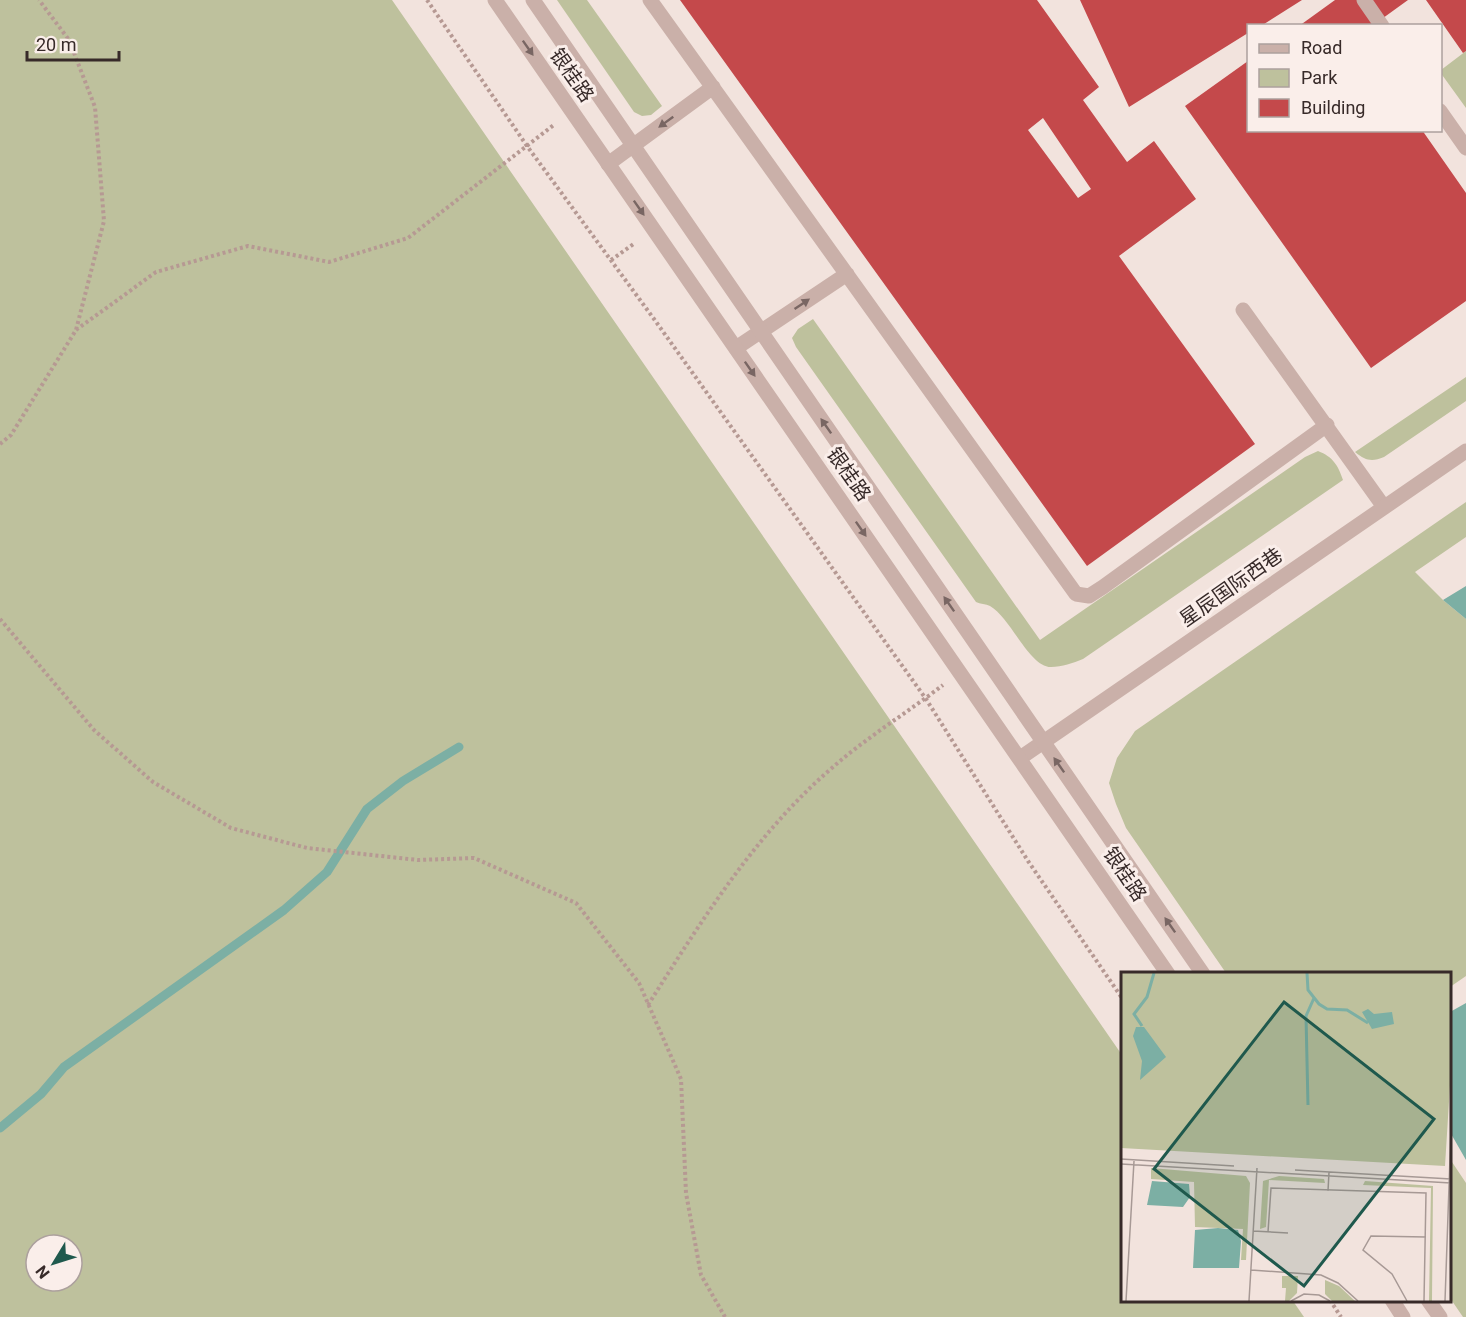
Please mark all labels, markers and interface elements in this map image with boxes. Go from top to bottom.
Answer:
scale bar [27,24,118,62]
legend [1247,24,1442,132]
text: 20 m [36,34,76,55]
text: Road [1301,37,1342,58]
one-way arrow [522,40,533,56]
street label: 银桂路 [545,44,599,106]
text: Park [1301,67,1338,88]
text: Building [1301,97,1365,118]
one-way arrow [658,116,674,128]
one-way arrow [633,200,645,216]
one-way arrow [794,299,810,310]
one-way arrow [744,360,756,376]
one-way arrow [820,419,832,435]
street label: 银桂路 [822,443,876,505]
one-way arrow [855,520,867,536]
street label: 星辰国际西巷 [1175,543,1287,631]
one-way arrow [943,597,955,613]
one-way arrow [1053,757,1065,773]
street label: 银桂路 [1098,842,1152,906]
one-way arrow [1164,918,1176,934]
inset map [1121,972,1451,1302]
north arrow [24,1233,84,1293]
text: N [32,1262,54,1282]

